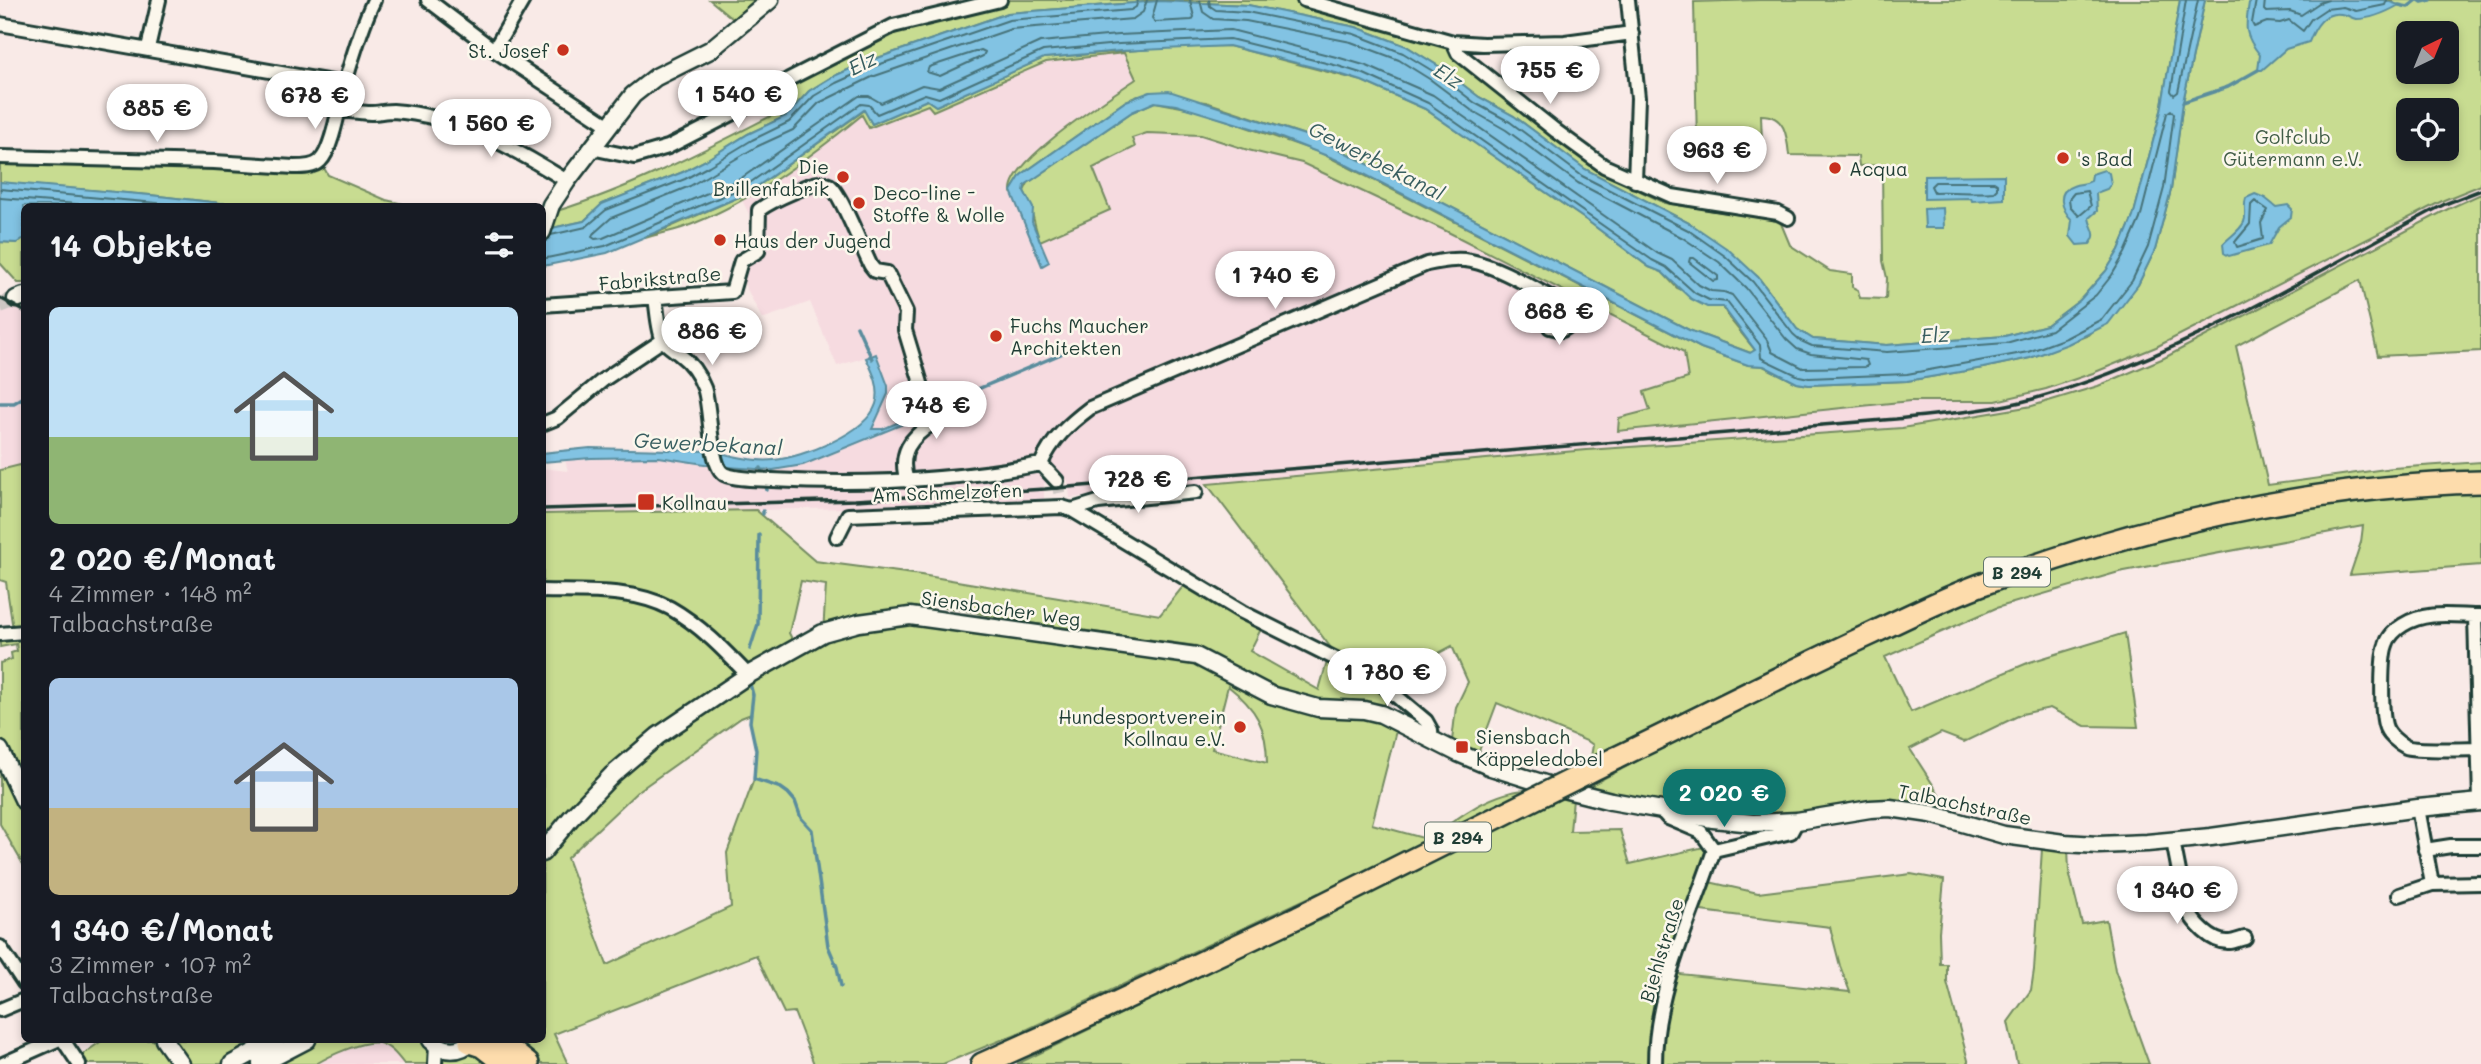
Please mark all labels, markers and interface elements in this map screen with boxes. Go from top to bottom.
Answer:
north arrow [2396,21,2459,84]
map controls [2396,21,2459,161]
place label: St. Josef [468,38,550,63]
marker: St. Josef [555,42,571,58]
water label: Elz [843,43,881,81]
pin: 755 € [1501,46,1599,106]
text: 755 € [1517,54,1583,84]
water label: Elz [1430,56,1469,94]
pin: 1 540 € [673,71,803,130]
pin: 678 € [266,72,364,131]
text: 1 540 € [694,78,782,108]
text: 678 € [281,79,349,109]
pin: 885 € [108,85,206,144]
text: 885 € [123,92,191,122]
button: locate [2396,98,2459,161]
pin: 1 560 € [426,100,556,159]
text: 1 560 € [447,107,535,137]
water label: Gewerbekanal [1304,114,1450,206]
park label: Golfclub Gütermann e.V. [2223,124,2363,171]
pin: 963 € [1668,127,1766,186]
text: 963 € [1683,134,1751,164]
place label: 's Bad [2077,146,2132,171]
marker: 's Bad [2055,150,2071,166]
place label: Die Brillenfabrik [713,154,829,201]
place label: Acqua [1849,156,1908,181]
marker: Acqua [1827,160,1843,176]
marker: Die Brillenfabrik [835,169,851,185]
place label: Deco-line - Stoffe & Wolle [873,180,1005,227]
marker: Deco-line - Stoffe & Wolle [851,195,867,211]
text: 14 Objekte [49,225,212,265]
icon: filters [480,226,518,264]
place label: Haus der Jugend [734,228,891,253]
marker: Haus der Jugend [712,232,728,248]
pin: 1 740 € [1210,252,1340,311]
text: 1 740 € [1231,259,1319,289]
street label: Fabrikstraße [598,260,722,296]
pin: 868 € [1510,288,1608,347]
text: 868 € [1524,295,1594,325]
pin: 886 € [663,308,761,367]
place label: Fuchs Maucher Architekten [1010,313,1149,360]
text: 886 € [677,315,747,345]
water label: Elz [1920,319,1951,348]
marker: Fuchs Maucher Architekten [988,328,1004,344]
icon: home [221,353,347,479]
pin: 748 € [887,382,985,441]
text: 748 € [902,389,970,419]
water label: Gewerbekanal [633,426,784,460]
pin: 728 € [1089,456,1187,515]
text: 728 € [1105,463,1171,493]
street label: Am Schmelzofen [872,477,1022,507]
place label: Kollnau [662,490,727,515]
marker: Kollnau [636,492,656,512]
text: 2 020 €/Monat [49,538,276,578]
road number: B 294 [1984,558,2050,586]
text: 4 Zimmer · 148 m² [49,578,252,608]
street label: Siensbacher Weg [920,584,1082,632]
text: Talbachstraße [49,608,213,638]
pin: 1 780 € [1322,648,1452,708]
text: 1 780 € [1343,656,1431,686]
place label: Hundesportverein Kollnau e.V. [1058,704,1226,751]
marker: Hundesportverein Kollnau e.V. [1232,719,1248,735]
icon: home [221,724,347,850]
place label: Siensbach Käppeledobel [1476,724,1603,771]
marker: Siensbach Käppeledobel [1454,739,1470,755]
pin: 2 020 € [1659,770,1789,829]
text: 2 020 € [1679,777,1769,807]
street label: Talbachstraße [1896,778,2034,830]
road number: B 294 [1425,822,1491,852]
pin: 1 340 € [2112,866,2242,926]
text: 1 340 € [2133,874,2221,904]
street label: Biehlstraße [1633,895,1689,1005]
text: 1 340 €/Monat [49,909,274,949]
text: 3 Zimmer · 107 m² [49,949,251,979]
text: Talbachstraße [49,979,213,1009]

